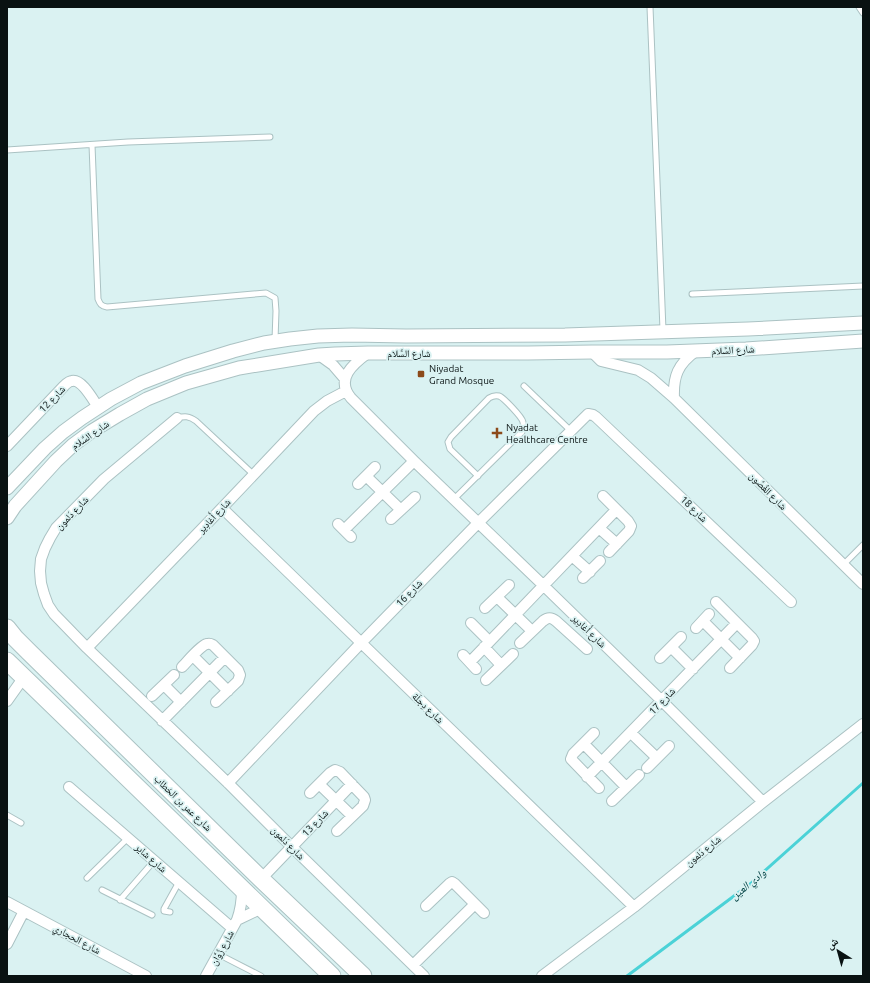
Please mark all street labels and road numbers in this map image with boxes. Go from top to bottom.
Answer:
street label: شارع السَّلام [711,343,755,359]
street label: شارع السَّلام [387,348,431,361]
street label: شارع 12 [37,383,68,415]
street label: شارع السَّلام [69,418,112,454]
street label: شارع الغُصُون [746,470,789,513]
street label: شارع دَلمون [53,494,92,533]
street label: شارع 18 [678,494,710,525]
street label: شارع أَغادِير [193,495,234,537]
street label: شارع 16 [394,577,425,609]
street label: شارع أَغادِير [568,610,610,651]
street label: شارع 17 [647,685,678,717]
street label: شارع دِجلَة [410,691,446,726]
street label: شارع عمر بن الخطاب [151,773,214,834]
street label: شارع 13 [300,807,331,839]
street label: شارع دَلمون [268,824,307,863]
street label: شارع دَلمون [683,833,724,869]
street label: شارع شاير [132,841,169,876]
street label: شارع الحجاري [50,922,103,958]
street label: شارع زُوَّان [208,928,237,968]

